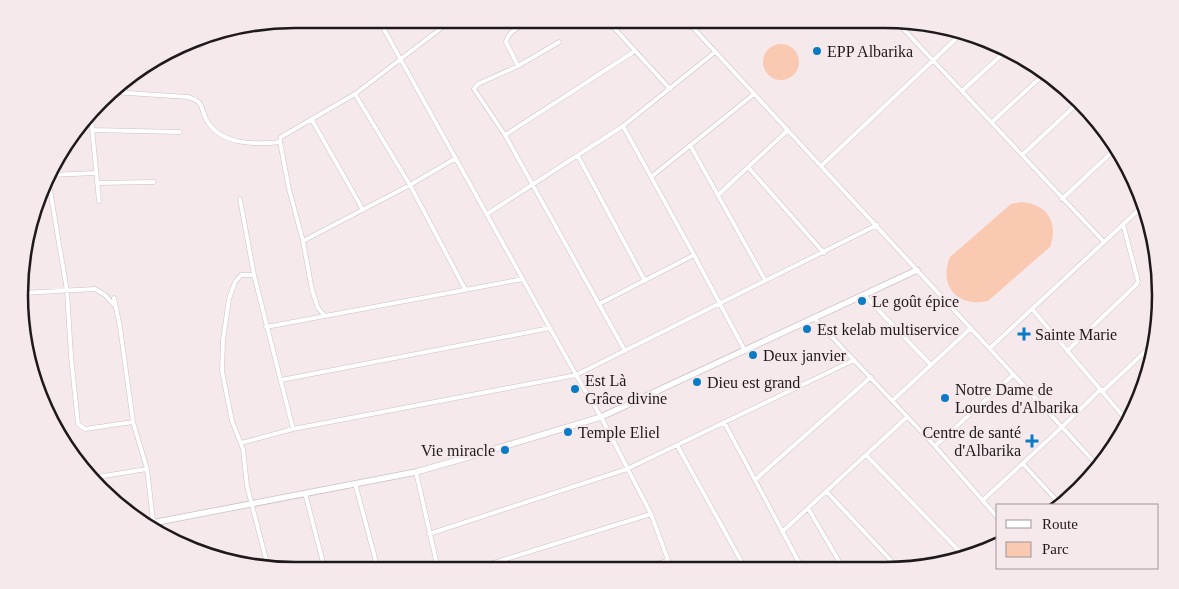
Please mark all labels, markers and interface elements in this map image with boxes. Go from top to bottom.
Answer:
place label: EPP Albarika [827,43,913,60]
marker: EPP Albarika [811,45,823,57]
place label: Le goût épice [872,293,959,311]
marker: Le goût épice [856,295,868,307]
place label: Est kelab multiservice [817,321,959,338]
marker: Est kelab multiservice [801,323,813,335]
place label: Sainte Marie [1035,326,1117,343]
marker: Sainte Marie [1017,327,1031,341]
place label: Deux janvier [763,347,847,365]
marker: Deux janvier [747,349,759,361]
place label: Est Là Grâce divine [585,372,667,407]
place label: Dieu est grand [707,374,800,392]
marker: Dieu est grand [691,376,703,388]
place label: Notre Dame de Lourdes d'Albarika [955,381,1078,416]
marker: Est Là Grâce divine [569,383,581,395]
marker: Notre Dame de Lourdes d'Albarika [939,392,951,404]
place label: Temple Eliel [578,424,661,442]
place label: Centre de santé d'Albarika [922,424,1021,459]
marker: Temple Eliel [562,426,574,438]
marker: Centre de santé d'Albarika [1025,434,1039,448]
place label: Vie miracle [421,442,495,459]
marker: Vie miracle [499,444,511,456]
legend [996,504,1159,569]
text: Route [1042,516,1078,532]
text: Parc [1042,541,1069,557]

